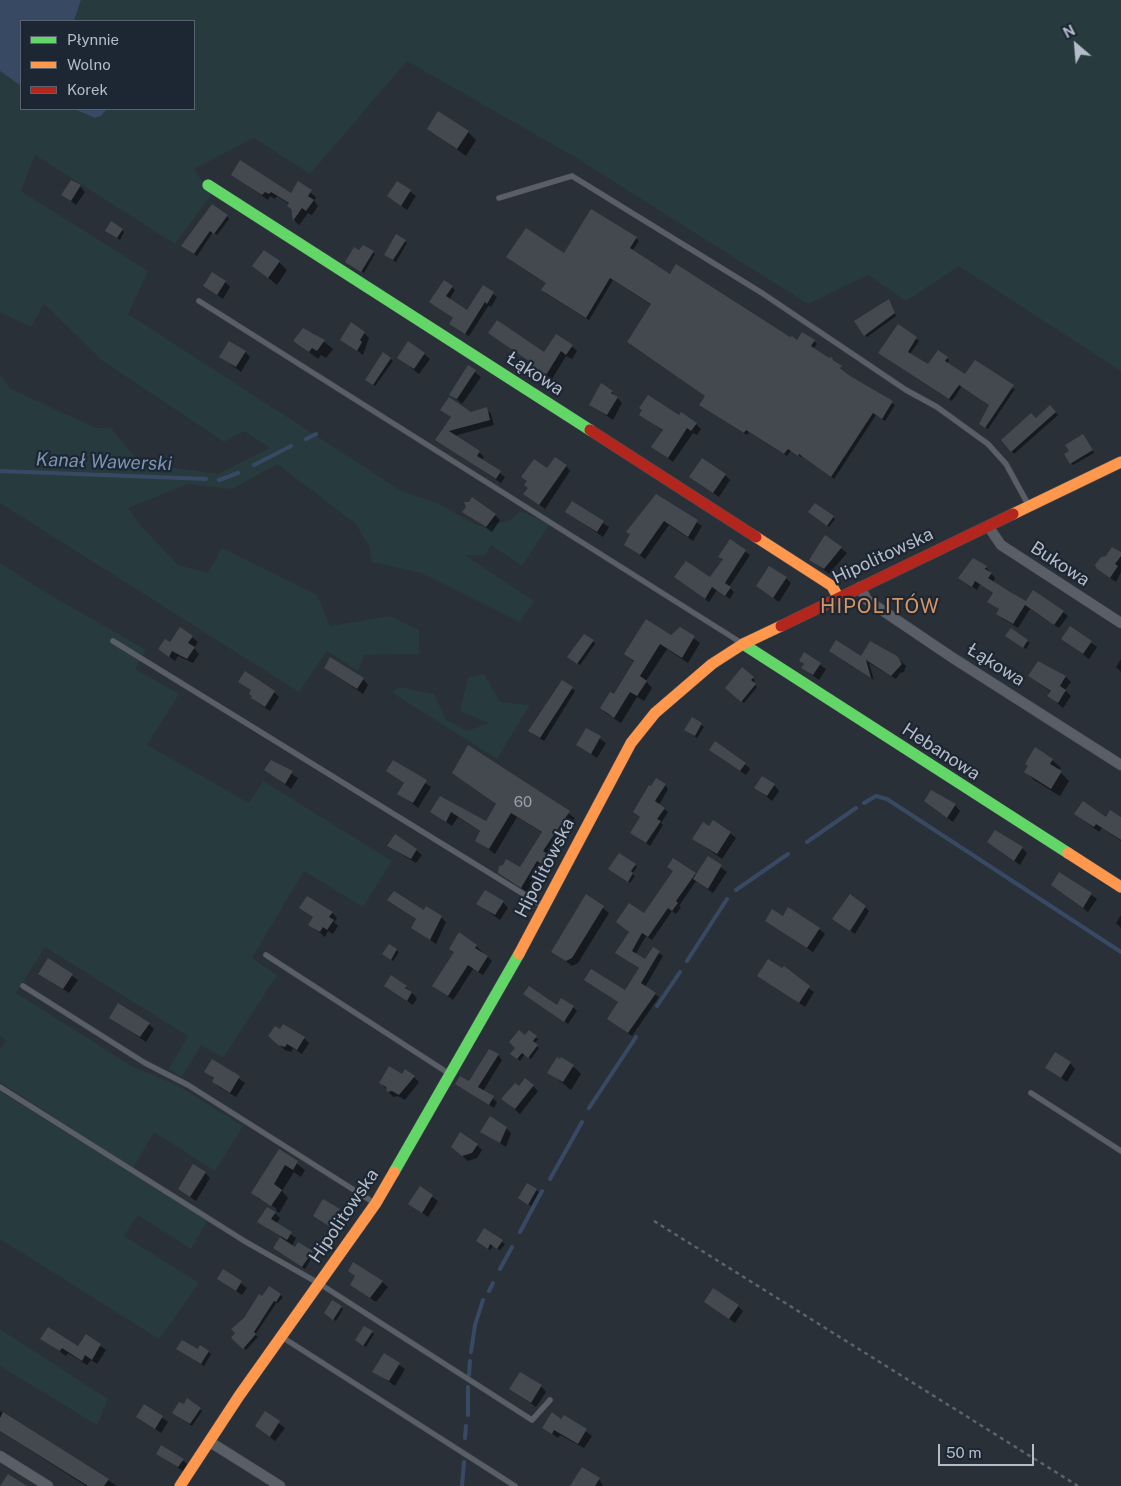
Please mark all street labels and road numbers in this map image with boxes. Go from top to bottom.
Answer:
street label: Łąkowa [502,348,568,400]
street label: Hipolitowska [829,523,937,589]
street label: Bukowa [1026,537,1094,591]
street label: Łąkowa [963,639,1029,691]
street label: Hebanowa [898,719,984,785]
street label: Hipolitowska [511,815,579,921]
street label: Hipolitowska [305,1165,383,1267]

